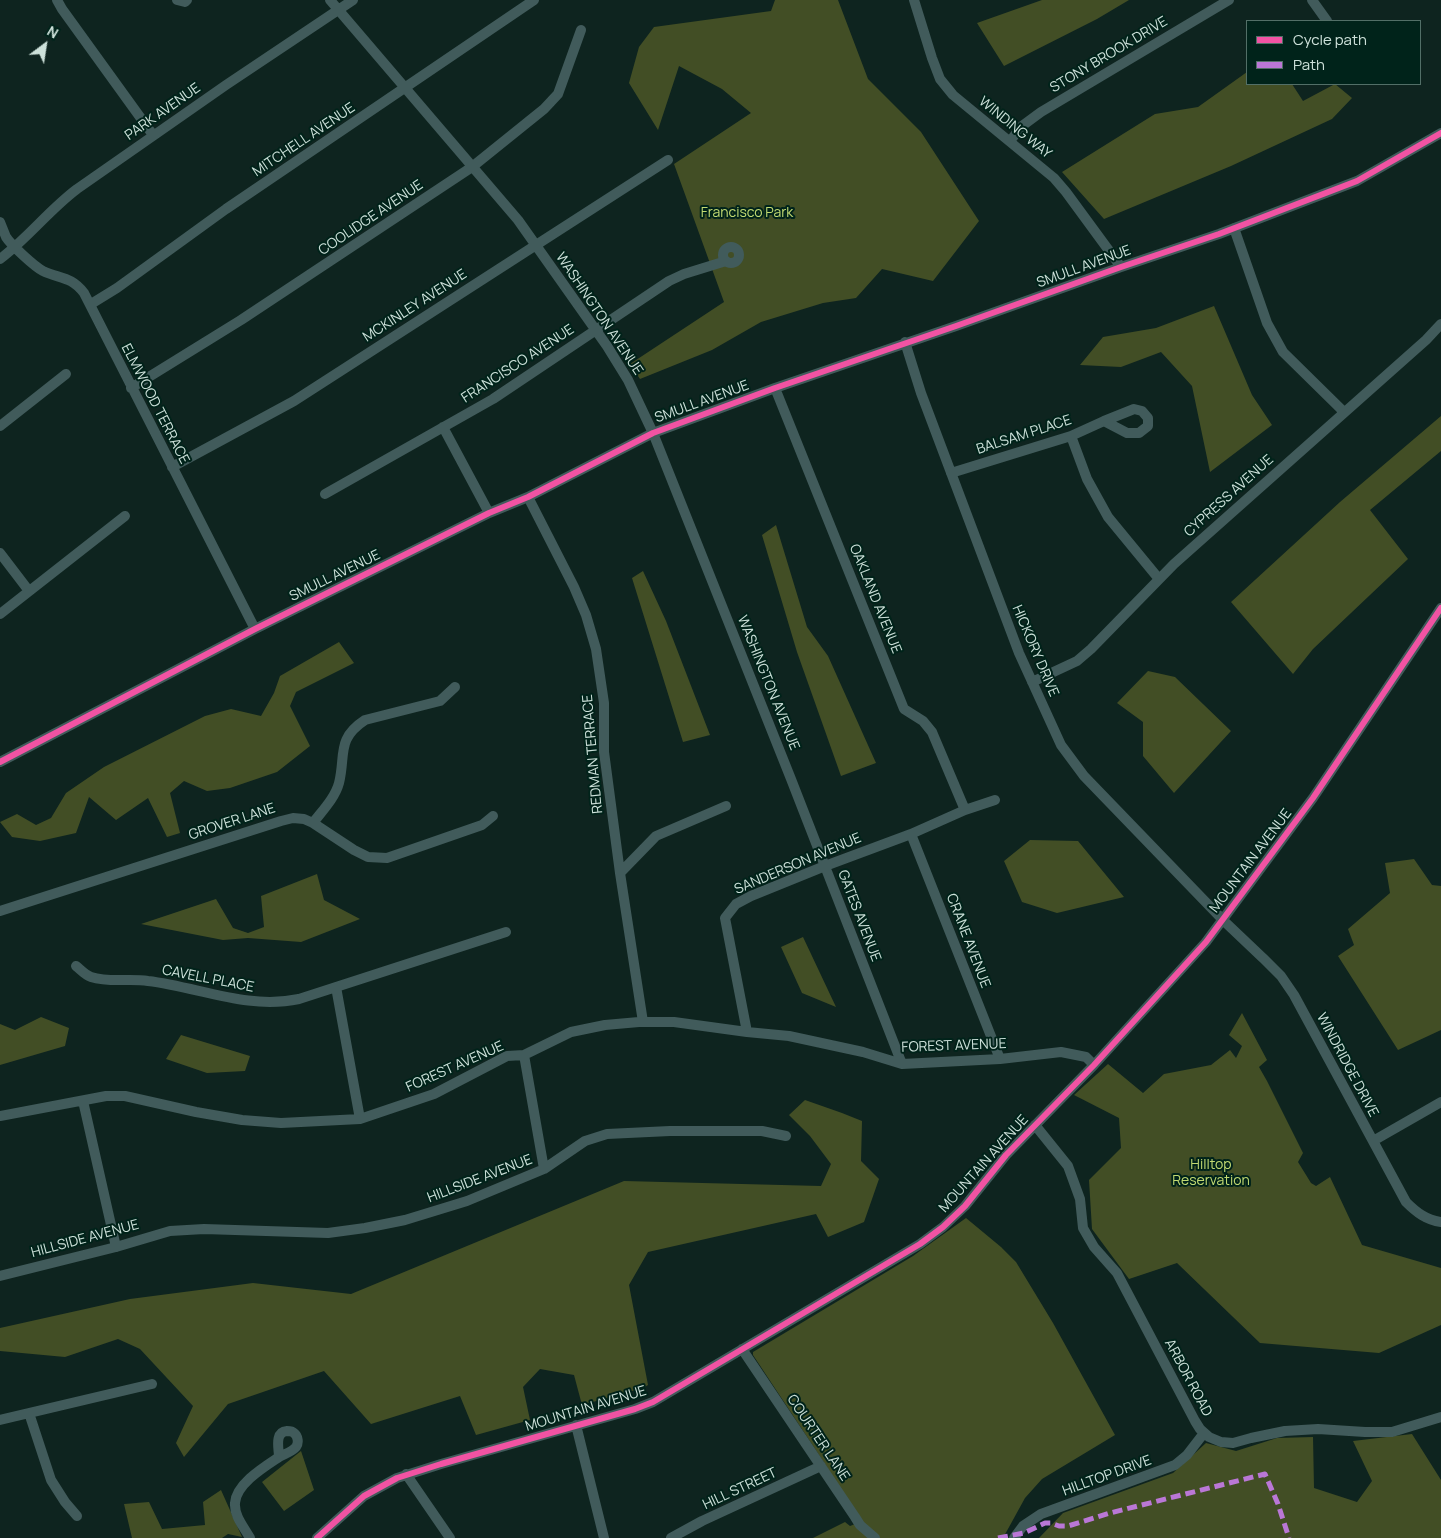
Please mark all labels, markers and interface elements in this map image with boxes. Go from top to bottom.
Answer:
street label: STONY BROOK DRIVE [1047,13,1171,97]
north arrow [20,20,70,70]
legend [1246,20,1421,85]
text: N [44,21,62,42]
text: Cycle path [1293,29,1367,50]
text: Path [1293,54,1325,75]
street label: PARK AVENUE [122,80,204,144]
street label: WINDING WAY [975,94,1055,162]
street label: MITCHELL AVENUE [250,100,358,180]
street label: COOLIDGE AVENUE [316,177,426,259]
park label: Francisco Park [701,205,793,221]
street label: SMULL AVENUE [1035,242,1133,292]
street label: WASHINGTON AVENUE [552,250,646,378]
street label: MCKINLEY AVENUE [360,266,470,346]
street label: FRANCISCO AVENUE [459,321,577,407]
street label: ELMWOOD TERRACE [117,341,193,467]
street label: SMULL AVENUE [653,377,751,427]
street label: BALSAM PLACE [974,412,1074,458]
street label: CYPRESS AVENUE [1181,452,1277,540]
street label: OAKLAND AVENUE [845,542,905,656]
street label: SMULL AVENUE [287,547,383,605]
street label: HICKORY DRIVE [1008,603,1062,699]
street label: WASHINGTON AVENUE [733,613,803,753]
street label: REDMAN TERRACE [579,694,607,814]
street label: GROVER LANE [187,800,277,844]
street label: MOUNTAIN AVENUE [1206,806,1296,916]
street label: SANDERSON AVENUE [732,830,864,898]
street label: GATES AVENUE [834,868,884,964]
street label: CRANE AVENUE [942,891,994,991]
street label: CAVELL PLACE [161,962,255,996]
street label: WINDRIDGE DRIVE [1312,1010,1382,1120]
street label: FOREST AVENUE [901,1036,1007,1056]
street label: FOREST AVENUE [404,1038,506,1096]
street label: MOUNTAIN AVENUE [936,1112,1032,1216]
street label: HILLSIDE AVENUE [425,1151,535,1207]
park label: Hilltop Reservation [1172,1157,1250,1190]
street label: HILLSIDE AVENUE [29,1217,141,1261]
street label: ARBOR ROAD [1161,1337,1215,1419]
street label: MOUNTAIN AVENUE [523,1383,649,1435]
street label: COURTER LANE [783,1392,853,1484]
street label: HILLTOP DRIVE [1060,1452,1154,1500]
street label: HILL STREET [700,1464,780,1514]

